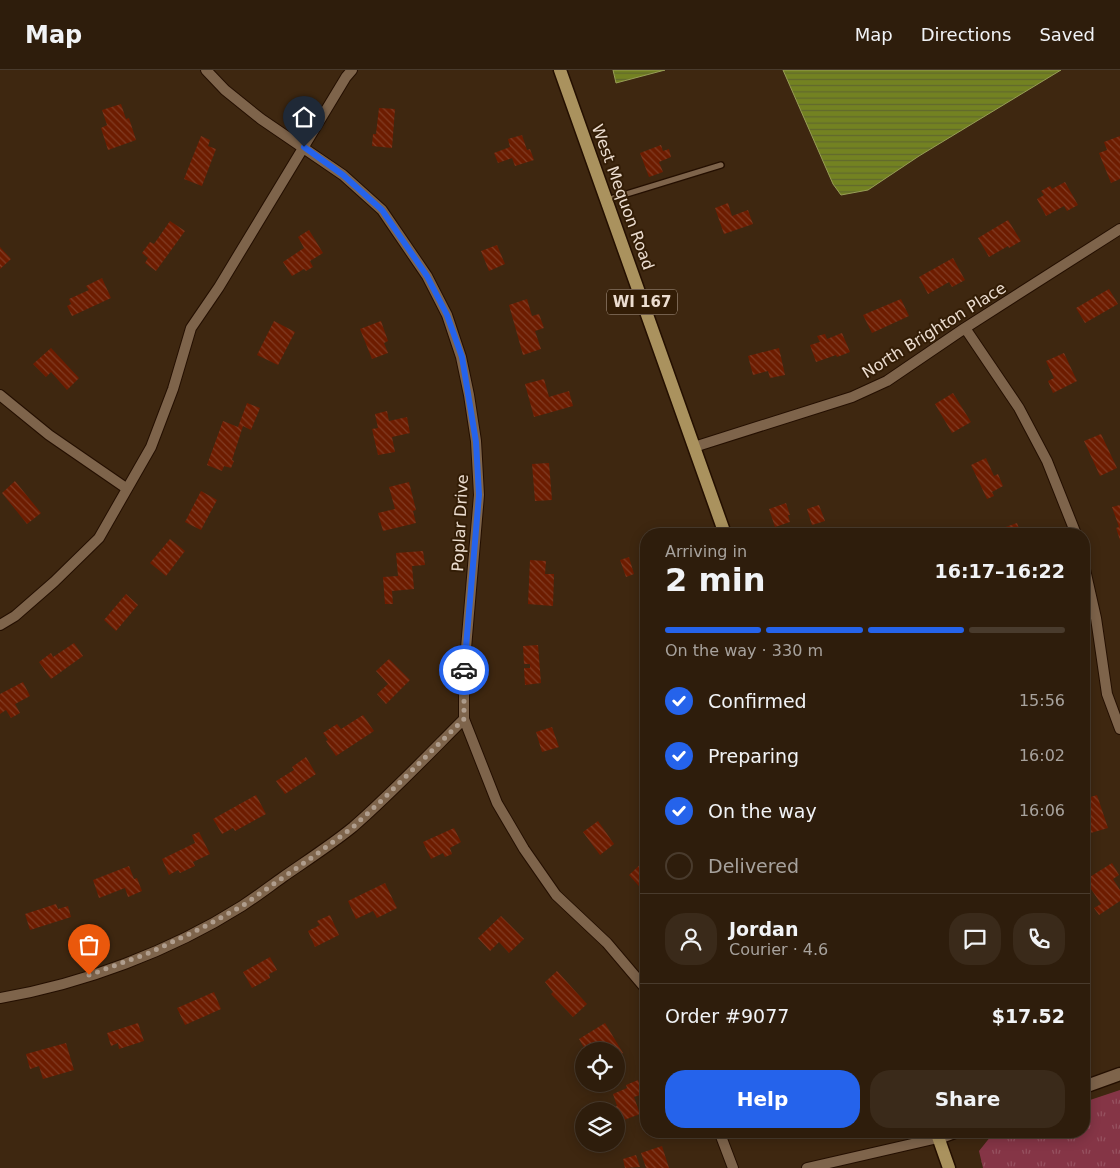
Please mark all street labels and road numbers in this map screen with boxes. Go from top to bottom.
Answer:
street label: West Mequon Road [588,122,658,272]
street label: North Brighton Place [859,278,1009,382]
road number: WI 167 [607,290,677,314]
street label: Poplar Drive [448,474,472,572]

